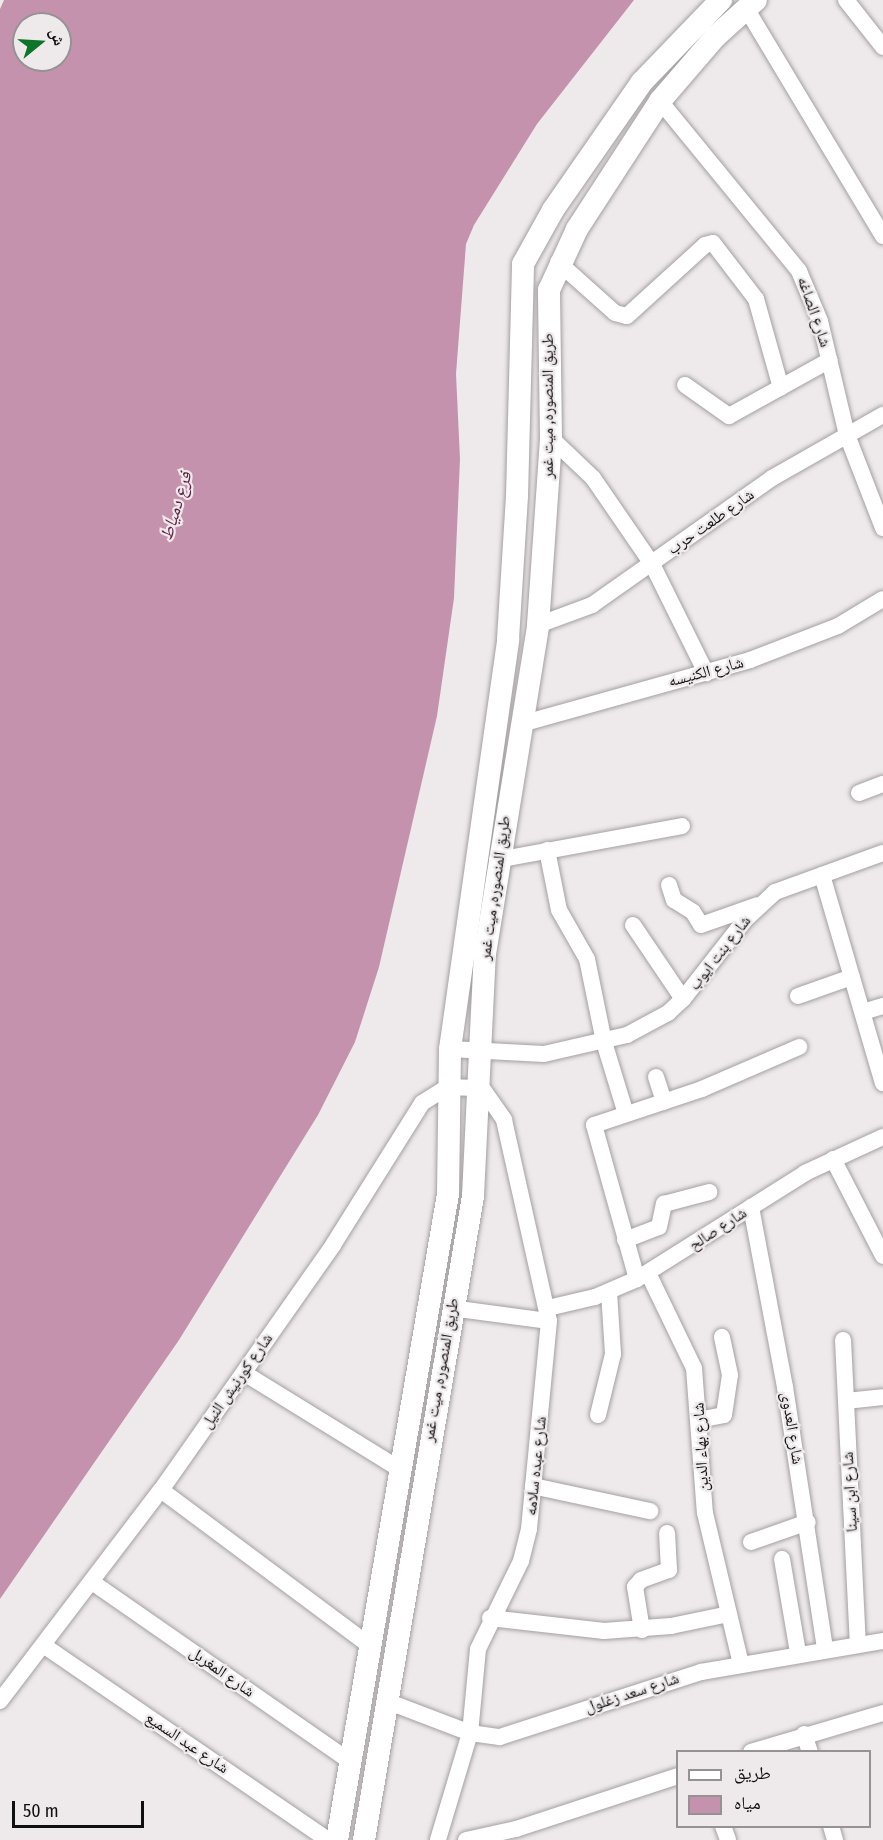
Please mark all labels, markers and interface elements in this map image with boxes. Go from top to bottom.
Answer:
north arrow [12,12,72,72]
text: ش [46,26,69,48]
street label: شارع الصاغه [793,274,835,350]
street label: طريق المنصوره, ميت غمر [538,333,558,479]
water label: فرع دمياط [155,469,197,543]
street label: شارع طلعت حرب [664,485,758,559]
street label: شارع الكنيسه [666,653,746,691]
street label: طريق المنصوره, ميت غمر [475,814,515,962]
street label: شارع بنت ايوب [685,912,755,994]
street label: شارع صالح [686,1203,750,1255]
street label: طريق المنصوره, ميت غمر [419,1297,463,1443]
street label: شارع كورنيش النيل [197,1330,277,1432]
street label: شارع العدوى [777,1390,807,1466]
street label: شارع بهاء الدين [689,1402,713,1492]
street label: شارع عبده سلامه [521,1415,551,1517]
street label: شارع ابن سينا [838,1451,862,1533]
street label: شارع المغربل [186,1643,258,1701]
street label: شارع سعد زغلول [583,1669,681,1717]
street label: شارع عبد السميع [142,1708,232,1778]
legend [676,1750,871,1828]
text: طريق [734,1762,771,1784]
scale bar [15,1789,147,1827]
text: مياه [734,1792,761,1814]
text: 50 m [23,1800,59,1822]

